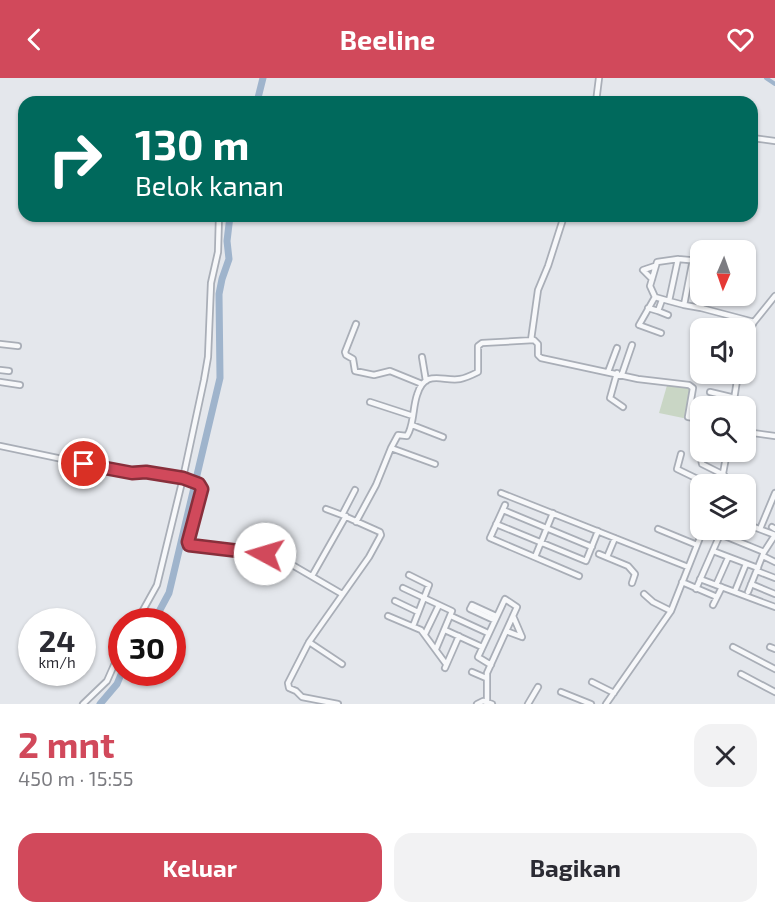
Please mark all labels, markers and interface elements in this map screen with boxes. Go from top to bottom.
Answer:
icon: back [18,23,51,56]
text: Beeline [340,23,435,55]
icon: heart [724,23,757,56]
text: 130 m [135,118,250,168]
icon: right [36,120,114,198]
text: Belok kanan [135,169,284,201]
north arrow [690,240,756,306]
map controls [690,240,756,540]
button: sound [690,318,756,384]
button: search [690,396,756,462]
pin [58,438,109,489]
icon: arrive [67,447,100,480]
button: layers [690,474,756,540]
position arrow [233,522,297,586]
speed limit sign: 30 [108,608,186,686]
text: 24 [39,622,75,658]
text: km/h [38,653,76,671]
text: 2 mnt [18,722,115,765]
button: close [694,724,757,787]
text: 450 m · 15:55 [18,766,134,790]
button: Keluar [18,833,382,902]
button: Bagikan [394,833,757,902]

